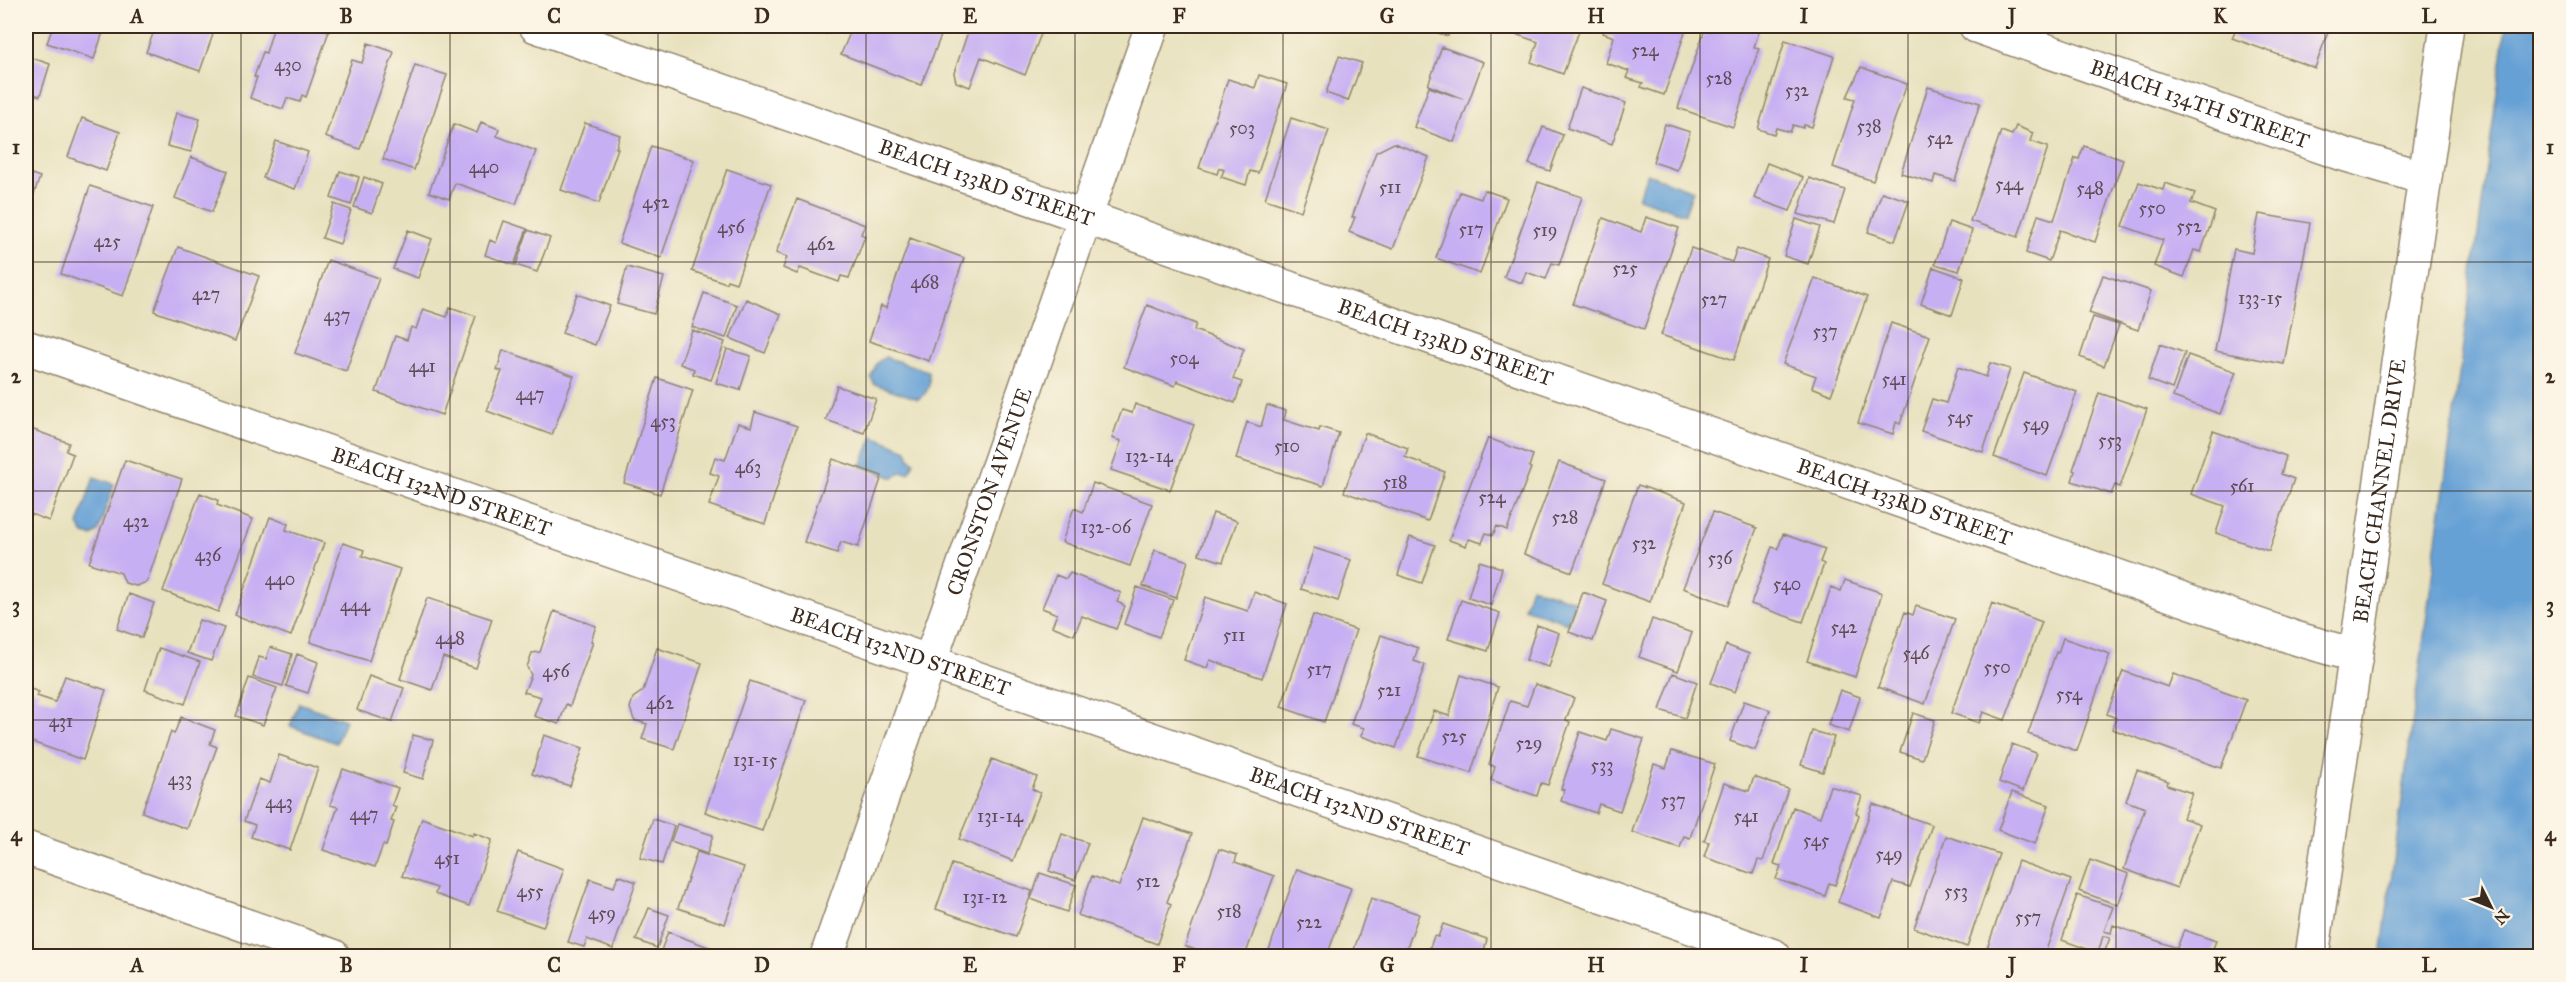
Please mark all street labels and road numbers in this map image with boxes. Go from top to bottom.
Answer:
street label: BEACH 134TH STREET [2087,54,2313,154]
street label: BEACH 133RD STREET [875,133,1098,232]
street label: BEACH 133RD STREET [1334,293,1557,392]
street label: BEACH CHANNEL DRIVE [2348,357,2412,625]
street label: CRONSTON AVENUE [941,384,1038,599]
street label: BEACH 132ND STREET [328,441,555,542]
street label: BEACH 133RD STREET [1793,453,2016,552]
street label: BEACH 132ND STREET [787,601,1014,702]
street label: BEACH 132ND STREET [1246,761,1473,862]

